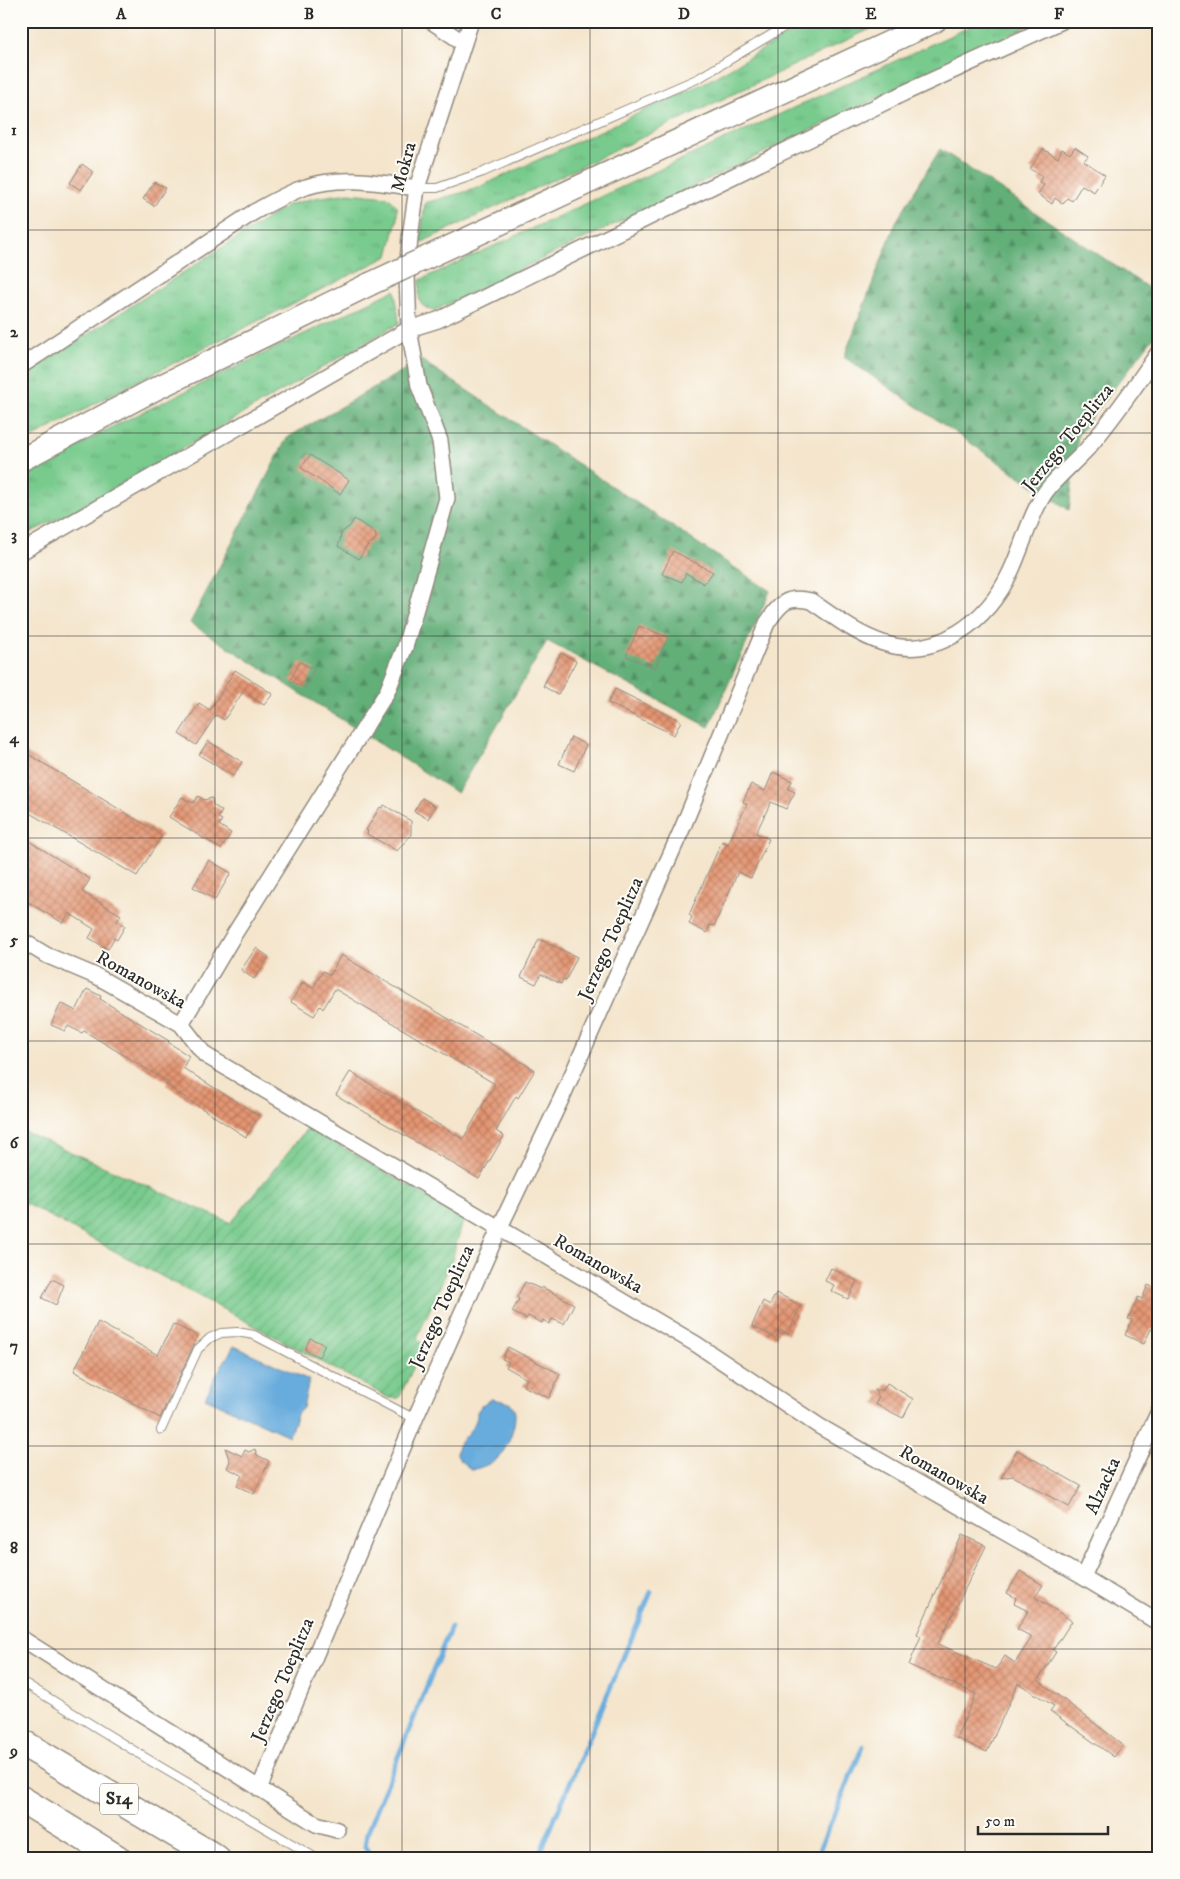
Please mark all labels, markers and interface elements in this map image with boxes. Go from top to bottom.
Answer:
text: A [115,4,127,24]
text: B [304,4,314,24]
text: C [491,4,501,24]
text: D [678,4,690,24]
text: E [865,4,877,24]
text: F [1054,4,1064,24]
text: 1 [11,120,17,140]
street label: Mokra [386,139,422,195]
text: 2 [10,322,19,342]
street label: Jerzego Toeplitza [1016,379,1119,498]
text: 3 [11,525,17,545]
text: 4 [8,728,19,748]
street label: Jerzego Toeplitza [573,874,648,1006]
text: 5 [9,930,18,950]
street label: Romanowska [92,946,190,1014]
text: 6 [10,1133,20,1153]
street label: Romanowska [549,1229,647,1299]
street label: Jerzego Toeplitza [404,1242,479,1374]
text: 7 [10,1336,18,1356]
street label: Romanowska [895,1440,993,1510]
street label: Alzacka [1080,1454,1126,1518]
text: 8 [10,1538,18,1558]
street label: Jerzego Toeplitza [246,1614,320,1747]
text: 9 [9,1741,18,1761]
road number: S14 [100,1784,138,1815]
scale bar [978,1804,1108,1836]
text: 50 m [985,1812,1015,1831]

